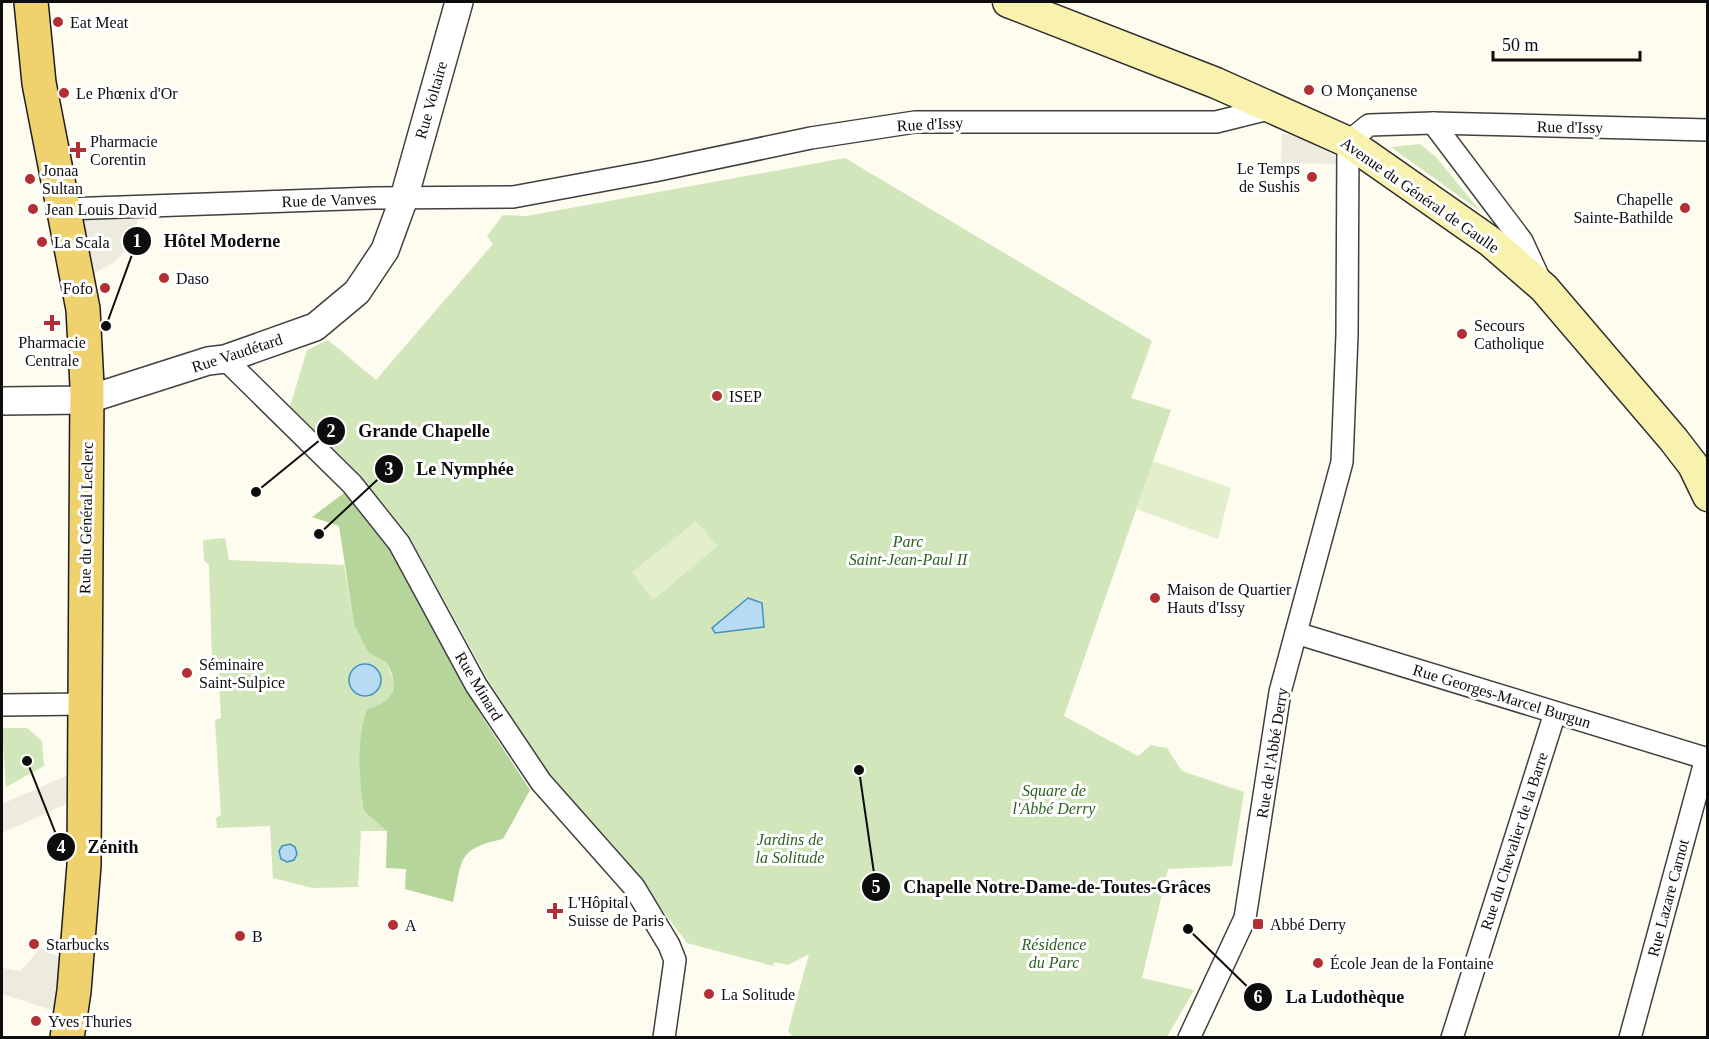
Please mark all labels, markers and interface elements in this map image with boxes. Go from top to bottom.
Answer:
place label: Eat Meat [70,14,129,31]
marker: Eat Meat [51,15,65,29]
scale bar [1493,24,1640,62]
text: 50 m [1502,35,1539,55]
street label: Rue Voltaire [412,59,450,141]
place label: O Monçanense [1321,82,1417,100]
marker: O Monçanense [1302,83,1316,97]
place label: Le Phœnix d'Or [76,85,178,102]
marker: Le Phœnix d'Or [57,86,71,100]
street label: Rue d'Issy [896,114,964,135]
street label: Rue d'Issy [1537,118,1603,137]
place label: Pharmacie Corentin [90,133,158,168]
street label: Avenue du Général de Gaulle [1338,134,1502,256]
marker: Pharmacie Corentin [71,143,85,157]
place label: Le Temps de Sushis [1237,160,1300,195]
place label: Jonaa Sultan [42,162,83,197]
marker: Le Temps de Sushis [1305,170,1319,184]
marker: Jonaa Sultan [23,172,37,186]
street label: Rue de Vanves [281,190,377,210]
place label: Chapelle Sainte-Bathilde [1573,191,1673,226]
place label: Jean Louis David [45,201,157,218]
marker: Chapelle Sainte-Bathilde [1678,201,1692,215]
marker: Jean Louis David [26,202,40,216]
callout: Hôtel Moderne [122,223,292,259]
text: 1 [133,231,142,251]
text: Hôtel Moderne [164,231,280,251]
place label: La Scala [54,234,110,251]
marker: La Scala [35,235,49,249]
place label: Daso [176,270,209,287]
marker: Daso [157,271,171,285]
place label: Fofo [63,280,93,297]
marker: Fofo [98,281,112,295]
marker: Pharmacie Centrale [45,316,59,330]
place label: Secours Catholique [1474,317,1544,353]
marker: Secours Catholique [1455,327,1469,341]
street label: Rue Vaudétard [190,330,284,376]
place label: Pharmacie Centrale [18,334,86,369]
place label: ISEP [729,388,762,405]
marker: ISEP [710,389,724,403]
callout: Grande Chapelle [316,413,501,449]
text: 2 [327,421,336,441]
text: Grande Chapelle [358,421,490,441]
street label: Rue du Général Leclerc [76,442,96,594]
callout: Le Nymphée [374,451,526,487]
text: 3 [385,459,394,479]
text: Le Nymphée [416,459,514,479]
park label: Parc Saint-Jean-Paul II [849,533,968,568]
place label: Maison de Quartier Hauts d'Issy [1167,581,1292,617]
marker: Maison de Quartier Hauts d'Issy [1148,591,1162,605]
street label: Rue Minard [452,649,506,723]
place label: Séminaire Saint-Sulpice [199,656,285,692]
street label: Rue Georges-Marcel Burgun [1411,661,1593,732]
marker: Séminaire Saint-Sulpice [180,666,194,680]
street label: Rue de l'Abbé Derry [1253,686,1292,820]
street label: Rue du Chevalier de la Barre [1477,750,1551,932]
park label: Square de l'Abbé Derry [1013,782,1096,818]
callout: Zénith [46,829,151,865]
park label: Jardins de la Solitude [756,831,824,866]
text: 4 [57,837,66,857]
text: Zénith [87,837,139,857]
street label: Rue Lazare Carnot [1644,837,1692,959]
callout: Chapelle Notre-Dame-de-Toutes-Grâces [861,869,1223,905]
text: 5 [872,877,881,897]
text: Chapelle Notre-Dame-de-Toutes-Grâces [903,877,1211,897]
place label: L'Hôpital Suisse de Paris [568,894,664,929]
marker: L'Hôpital Suisse de Paris [546,902,564,920]
place label: Abbé Derry [1270,916,1346,934]
place label: A [405,917,417,934]
marker: Abbé Derry [1251,917,1265,931]
marker: A [386,918,400,932]
place label: B [252,928,263,945]
marker: B [233,929,247,943]
place label: Starbucks [46,936,109,953]
park label: Résidence du Parc [1021,936,1086,971]
marker: Starbucks [27,937,41,951]
place label: École Jean de la Fontaine [1330,954,1494,972]
marker: École Jean de la Fontaine [1311,956,1325,970]
callout: La Ludothèque [1243,979,1416,1015]
place label: La Solitude [721,986,795,1003]
marker: La Solitude [702,987,716,1001]
text: 6 [1254,987,1263,1007]
text: La Ludothèque [1286,987,1404,1007]
place label: Yves Thuries [48,1013,132,1030]
marker: Yves Thuries [29,1014,43,1028]

